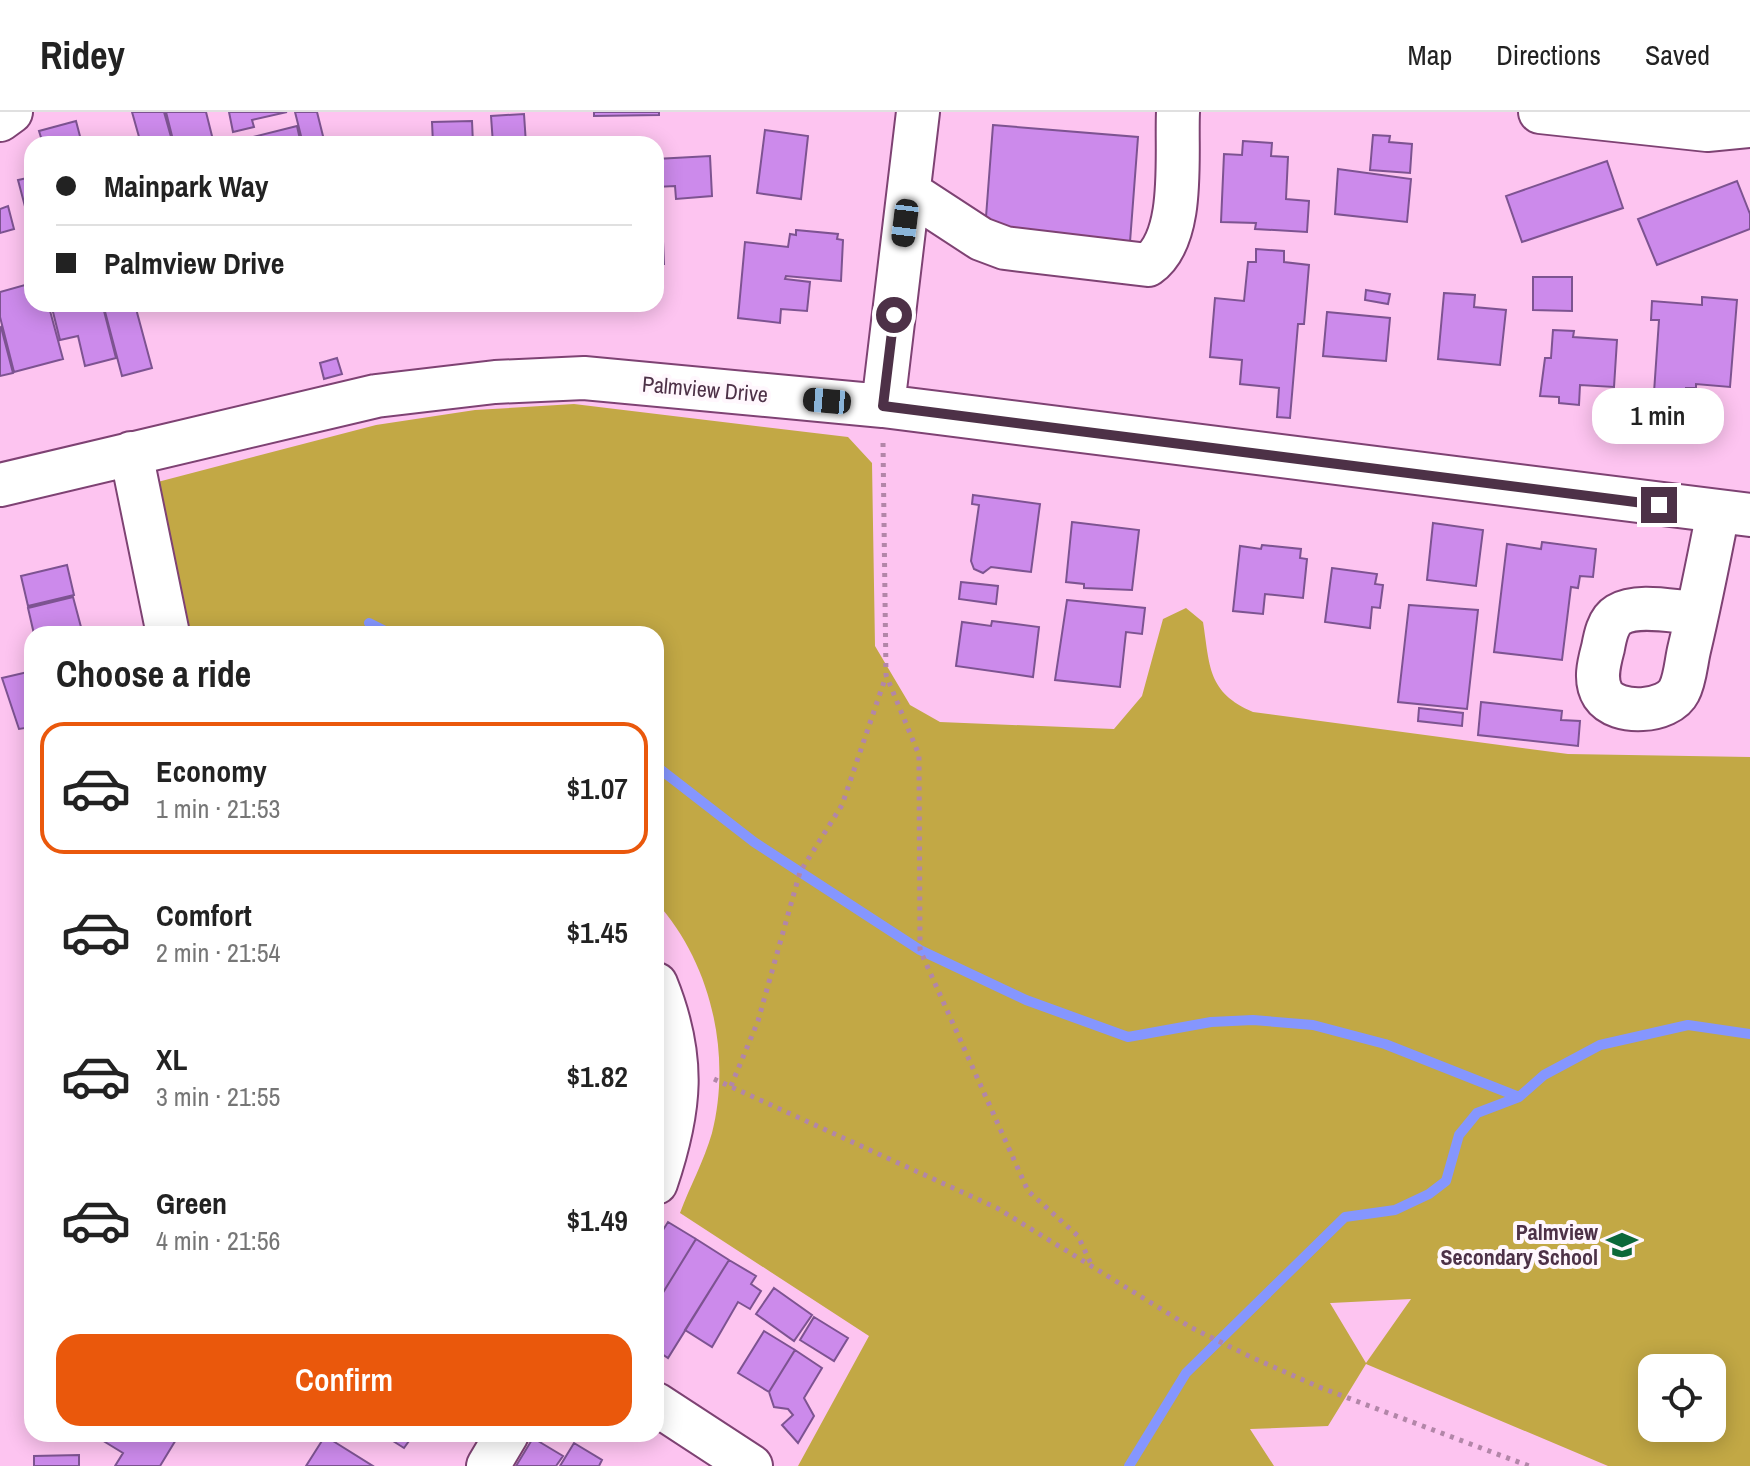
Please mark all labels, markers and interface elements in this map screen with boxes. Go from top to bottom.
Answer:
text: Ridey [40,30,125,81]
text: Map [1408,36,1452,74]
text: Directions [1496,36,1601,74]
text: Saved [1645,36,1710,74]
text: Mainpark Way [104,166,269,206]
car [890,198,920,248]
text: Palmview Drive [104,243,285,283]
route start [876,297,912,333]
street label: Palmview Drive [641,369,769,409]
car [802,387,852,415]
callout: 1 min [1593,389,1725,445]
text: 1 min [1631,398,1685,433]
route end [1641,487,1677,523]
text: Choose a ride [56,650,251,698]
text: Economy [156,751,267,791]
icon: car [60,752,132,824]
text: $1.07 [566,768,628,808]
text: 1 min · 21:53 [156,791,280,826]
text: Comfort [156,895,252,935]
icon: car [60,896,132,968]
text: $1.45 [566,912,628,952]
text: 2 min · 21:54 [156,935,280,970]
text: XL [156,1039,187,1079]
icon: car [60,1040,132,1112]
text: $1.82 [566,1056,628,1096]
text: 3 min · 21:55 [156,1079,280,1114]
text: Green [156,1183,227,1223]
icon: car [60,1184,132,1256]
text: $1.49 [566,1200,628,1240]
place label: Palmview Secondary School [1441,1217,1599,1272]
text: 4 min · 21:56 [156,1223,280,1258]
school or university icon: Palmview Secondary School [1605,1228,1639,1262]
button: Confirm [56,1334,632,1426]
map controls [1638,1354,1726,1442]
button: locate [1638,1354,1726,1442]

